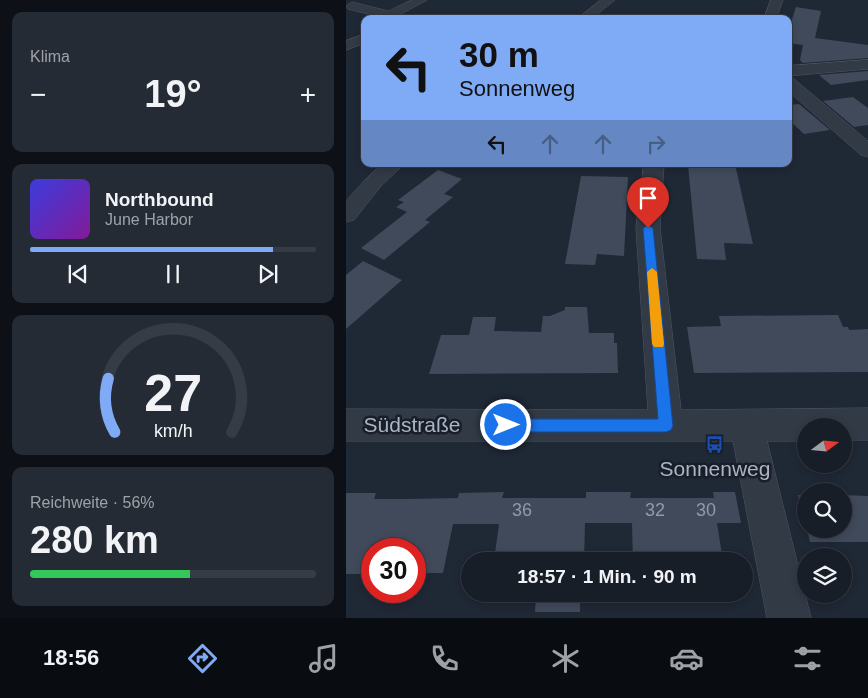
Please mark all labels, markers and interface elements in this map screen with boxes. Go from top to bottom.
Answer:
icon: left [376,35,441,100]
text: 30 m [459,35,539,74]
text: Klima [30,48,70,65]
text: 19° [144,73,202,115]
text: Sonnenweg [459,76,575,101]
text: − [30,79,46,110]
text: + [300,79,316,110]
icon: left [483,130,511,158]
icon: ahead [536,130,564,158]
icon: ahead [589,130,617,158]
icon: right [642,130,670,158]
pin [627,177,669,228]
icon: arrive [634,184,662,212]
text: Northbound [105,189,214,210]
text: June Harbor [105,211,193,228]
icon: previous [64,260,92,288]
icon: pause [159,260,187,288]
icon: next [254,260,282,288]
text: 27 [144,364,202,422]
position arrow [479,398,531,450]
street label: Südstraße [364,413,460,436]
north arrow [797,418,852,472]
map controls [797,418,852,603]
text: km/h [154,421,192,441]
bus stop icon: Sonnenweg [705,434,725,454]
place label: Sonnenweg [660,457,770,480]
button: search [797,483,852,538]
text: Reichweite · 56% [30,494,155,511]
house number: 36 [512,500,532,520]
house number: 32 [645,500,665,520]
house number: 30 [696,500,716,520]
text: 280 km [30,519,159,561]
speed limit sign: 30 [361,538,426,603]
button: layers [797,548,852,603]
text: 18:57 · 1 Min. · 90 m [517,566,697,587]
icon: directions [185,641,220,676]
icon: music [306,641,341,676]
icon: phone [427,641,462,676]
icon: climate [548,641,583,676]
icon: car [669,641,704,676]
icon: filters [790,641,825,676]
text: 18:56 [43,645,99,670]

